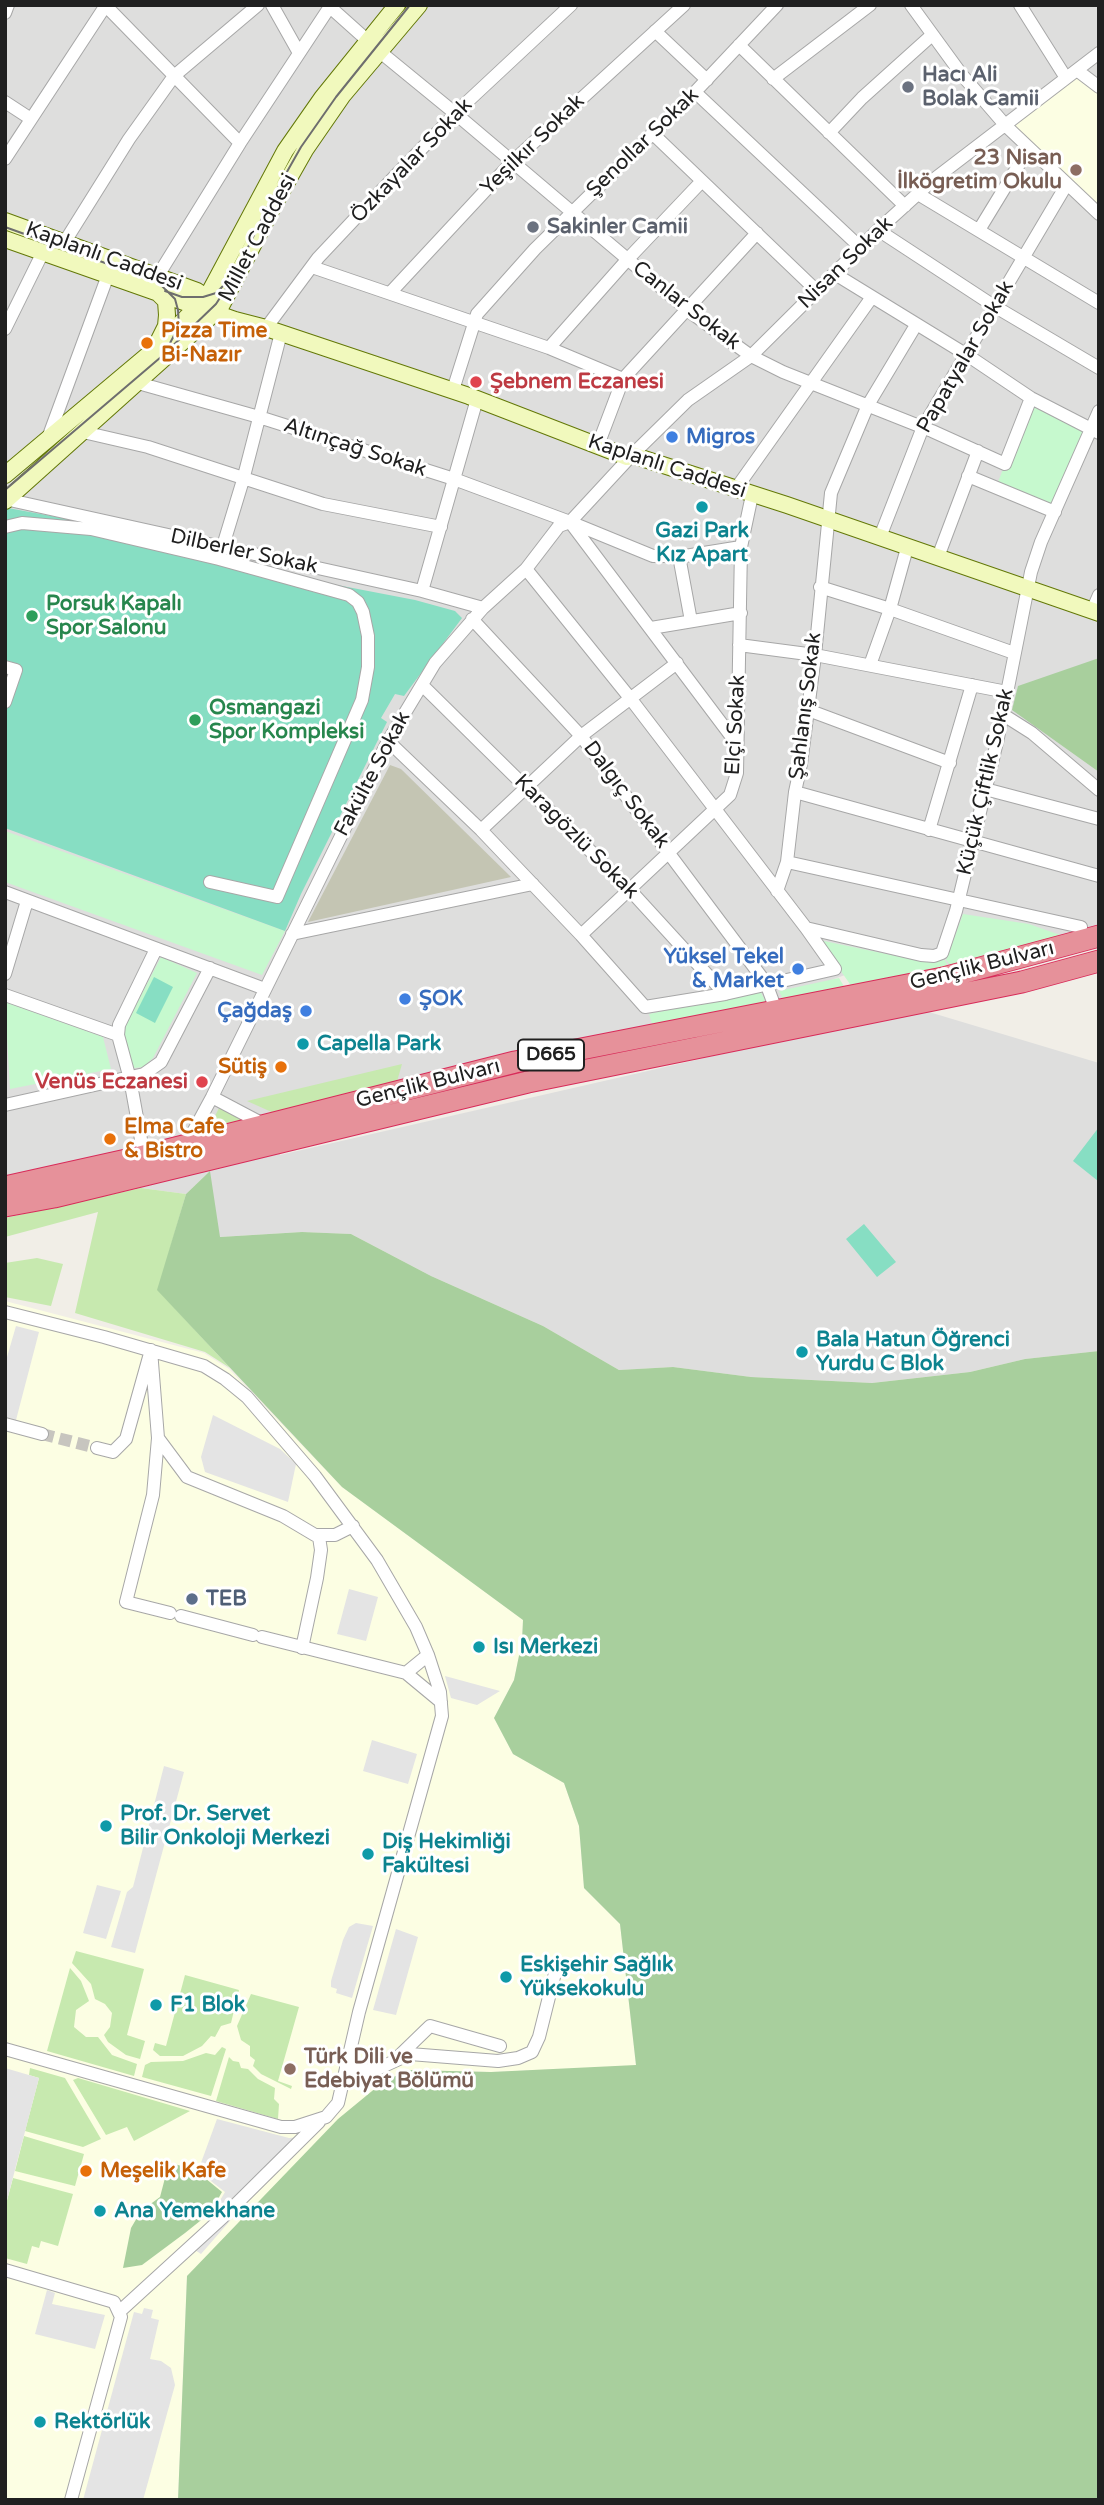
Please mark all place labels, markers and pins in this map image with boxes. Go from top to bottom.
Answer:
place label: Hacı Ali Bolak Camii [922,62,1039,112]
marker: Hacı Ali Bolak Camii [900,79,916,95]
place label: 23 Nisan İlkögretim Okulu [897,145,1062,195]
marker: 23 Nisan İlkögretim Okulu [1068,162,1084,178]
place label: Sakinler Camii [547,214,688,240]
marker: Sakinler Camii [525,219,541,235]
place label: Pizza Time Bi-Nazır [161,318,267,368]
marker: Pizza Time Bi-Nazır [139,335,155,351]
place label: Şebnem Eczanesi [490,369,664,395]
marker: Şebnem Eczanesi [468,374,484,390]
place label: Migros [686,424,755,450]
marker: Migros [664,429,680,445]
marker: Gazi Park Kız Apart [694,499,710,515]
place label: Gazi Park Kız Apart [655,518,749,568]
place label: Porsuk Kapalı Spor Salonu [46,591,182,641]
marker: Porsuk Kapalı Spor Salonu [24,608,40,624]
place label: Osmangazi Spor Kompleksi [209,695,364,745]
marker: Osmangazi Spor Kompleksi [187,712,203,728]
place label: Yüksel Tekel & Market [664,944,784,994]
marker: Yüksel Tekel & Market [790,961,806,977]
place label: ŞOK [419,986,463,1012]
marker: ŞOK [397,991,413,1007]
place label: Çağdaş [217,998,292,1024]
marker: Çağdaş [298,1003,314,1019]
place label: Capella Park [317,1031,441,1057]
marker: Capella Park [295,1036,311,1052]
place label: Sütiş [218,1054,267,1080]
marker: Sütiş [273,1059,289,1075]
place label: Venüs Eczanesi [35,1069,188,1095]
marker: Venüs Eczanesi [194,1074,210,1090]
place label: Elma Cafe & Bistro [124,1114,225,1164]
marker: Elma Cafe & Bistro [102,1131,118,1147]
place label: Bala Hatun Öğrenci Yurdu C Blok [816,1327,1010,1377]
marker: Bala Hatun Öğrenci Yurdu C Blok [794,1344,810,1360]
place label: TEB [206,1586,247,1612]
marker: TEB [184,1591,200,1607]
place label: Isı Merkezi [493,1634,598,1660]
marker: Isı Merkezi [471,1639,487,1655]
place label: Prof. Dr. Servet Bilir Onkoloji Merkezi [120,1801,330,1851]
marker: Prof. Dr. Servet Bilir Onkoloji Merkezi [98,1818,114,1834]
place label: Diş Hekimliği Fakültesi [382,1829,511,1879]
marker: Diş Hekimliği Fakültesi [360,1846,376,1862]
place label: Eskişehir Sağlık Yüksekokulu [520,1952,673,2002]
marker: Eskişehir Sağlık Yüksekokulu [498,1969,514,1985]
place label: F1 Blok [170,1992,245,2018]
marker: F1 Blok [148,1997,164,2013]
place label: Türk Dili ve Edebiyat Bölümü [304,2044,474,2094]
marker: Türk Dili ve Edebiyat Bölümü [282,2061,298,2077]
place label: Meşelik Kafe [100,2158,226,2184]
marker: Meşelik Kafe [78,2163,94,2179]
place label: Ana Yemekhane [114,2198,275,2224]
marker: Ana Yemekhane [92,2203,108,2219]
place label: Rektörlük [54,2409,150,2435]
marker: Rektörlük [32,2414,48,2430]

